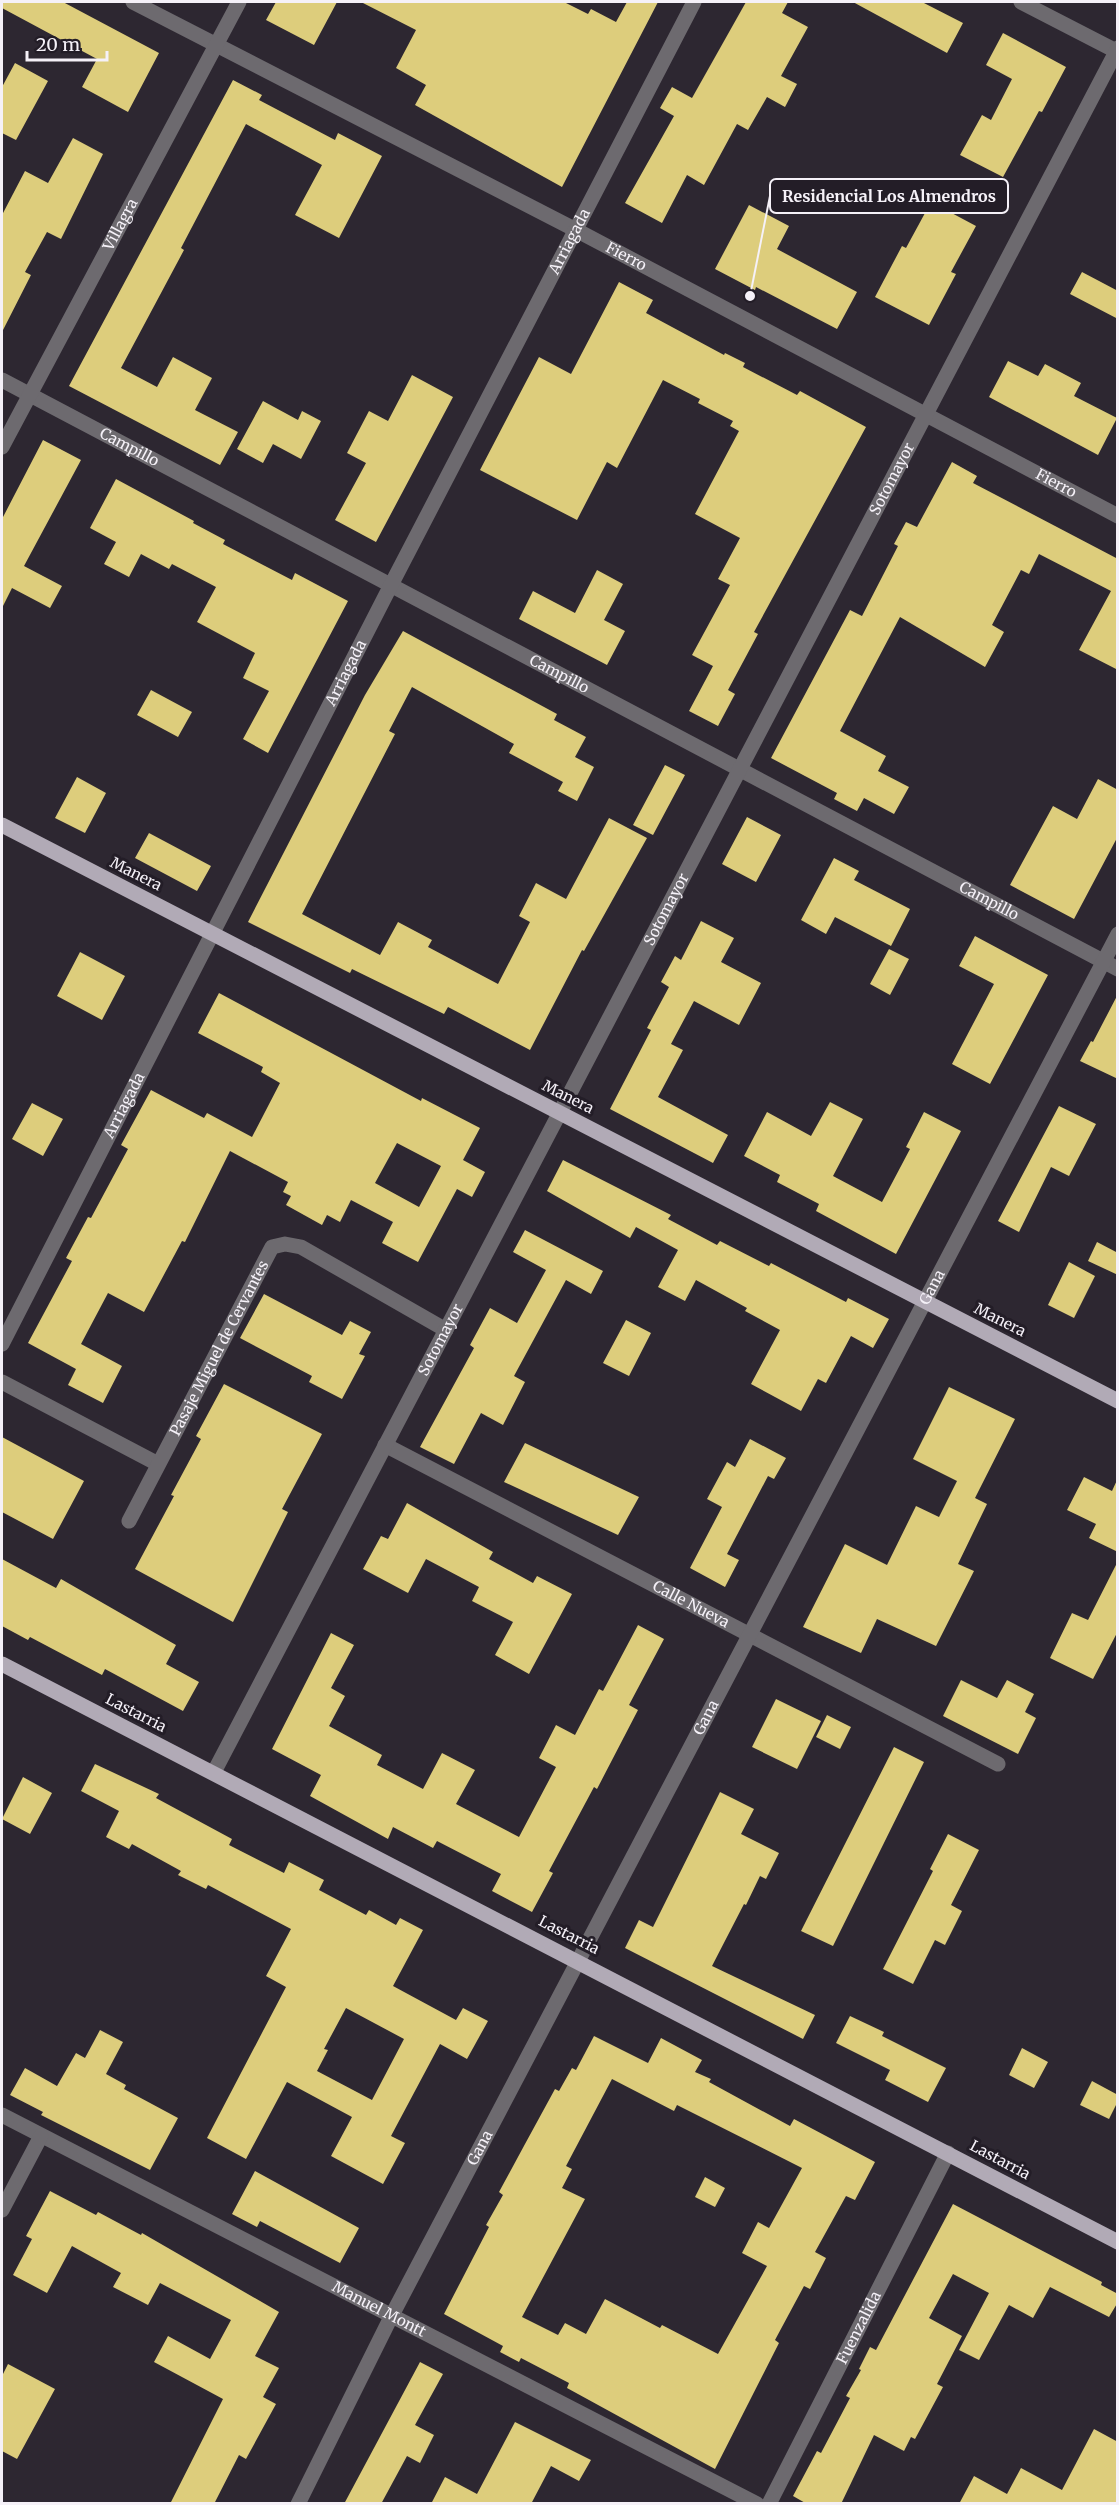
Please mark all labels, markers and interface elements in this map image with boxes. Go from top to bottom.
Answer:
scale bar [27,24,106,62]
text: 20 m [36,33,80,56]
callout: Residencial Los Almendros [770,179,1008,213]
text: Residencial Los Almendros [782,186,996,206]
street label: Villagra [98,195,142,254]
street label: Arriagada [544,205,594,278]
street label: Fierro [603,237,650,275]
street label: Campillo [97,423,163,470]
street label: Sotomayor [865,439,918,518]
street label: Fierro [1033,464,1080,502]
street label: Arriagada [320,637,370,710]
street label: Campillo [526,650,593,697]
street label: Manera [107,853,165,895]
street label: Sotomayor [639,870,693,949]
street label: Campillo [956,877,1022,924]
street label: Arriagada [99,1069,149,1142]
street label: Manera [539,1076,597,1118]
street label: Pasaje Miguel de Cervantes [165,1257,272,1439]
street label: Gana [915,1266,949,1308]
street label: Manera [971,1299,1029,1341]
street label: Sotomayor [413,1300,467,1379]
street label: Calle Nueva [650,1576,733,1632]
street label: Lastarria [103,1689,170,1736]
street label: Gana [689,1697,723,1738]
street label: Lastarria [536,1911,603,1958]
street label: Gana [463,2127,496,2168]
street label: Lastarria [967,2136,1034,2183]
street label: Manuel Montt [329,2277,429,2341]
street label: Fuenzalida [832,2288,885,2367]

